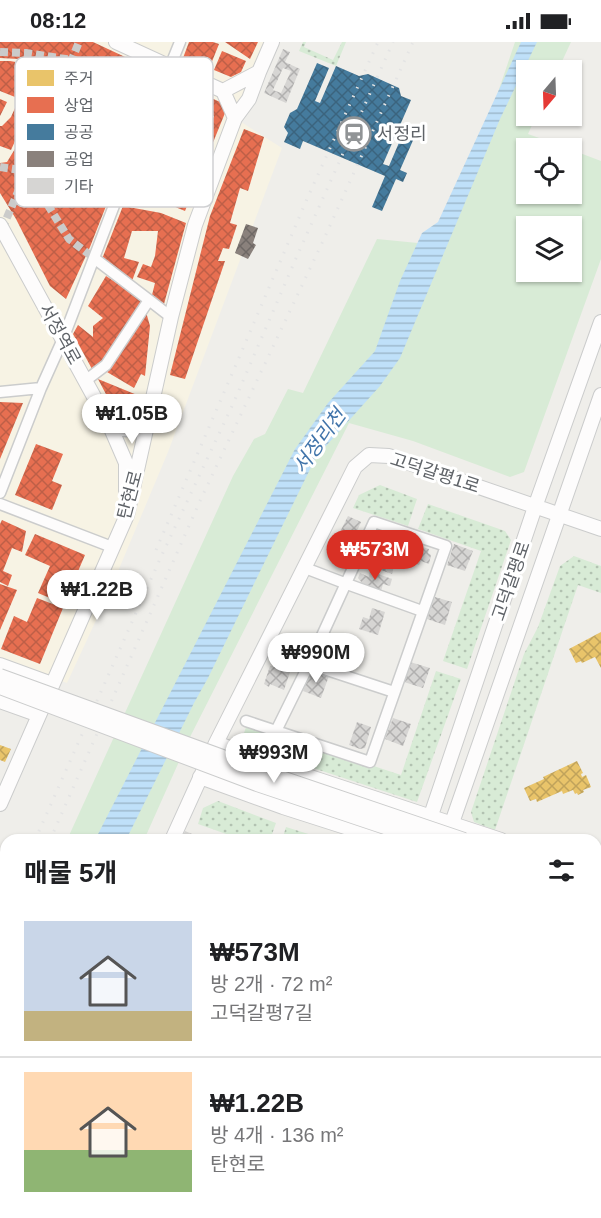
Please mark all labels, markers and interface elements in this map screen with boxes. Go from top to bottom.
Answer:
text: 08:12 [30,8,86,33]
legend [15,57,213,207]
north arrow [516,60,582,126]
map controls [516,60,582,282]
text: 주거 [64,70,93,87]
text: 상업 [64,97,93,114]
station icon: 서정리 [336,116,372,152]
text: 공공 [64,124,93,141]
place label: 서정리 [377,124,427,144]
button: locate [516,138,582,204]
text: 공업 [64,151,93,168]
text: 기타 [64,178,94,195]
button: layers [516,216,582,282]
street label: 서정역로 [35,300,85,368]
pin: ₩1.05B [83,394,181,445]
text: ₩1.05B [96,402,168,424]
water label: 서정리천 [288,403,351,477]
street label: 고덕갈평1로 [388,449,482,497]
street label: 탄현로 [114,468,146,522]
pin: ₩573M [333,530,417,581]
text: ₩573M [341,538,409,560]
street label: 고덕갈평로 [488,539,534,623]
pin: ₩1.22B [48,570,146,621]
text: ₩1.22B [61,578,133,600]
pin: ₩990M [274,633,358,684]
text: ₩990M [282,641,350,663]
pin: ₩993M [232,733,316,784]
text: ₩993M [240,741,308,763]
icon: filters [545,854,578,887]
text: 매물 5개 [24,858,117,888]
text: ₩573M [210,937,300,967]
icon: home [72,945,144,1017]
text: 방 2개 · 72 m² [210,973,332,995]
text: 고덕갈평7길 [210,1002,313,1024]
text: ₩1.22B [210,1088,304,1118]
icon: home [72,1096,144,1168]
text: 방 4개 · 136 m² [210,1124,344,1146]
text: 탄현로 [210,1153,265,1175]

